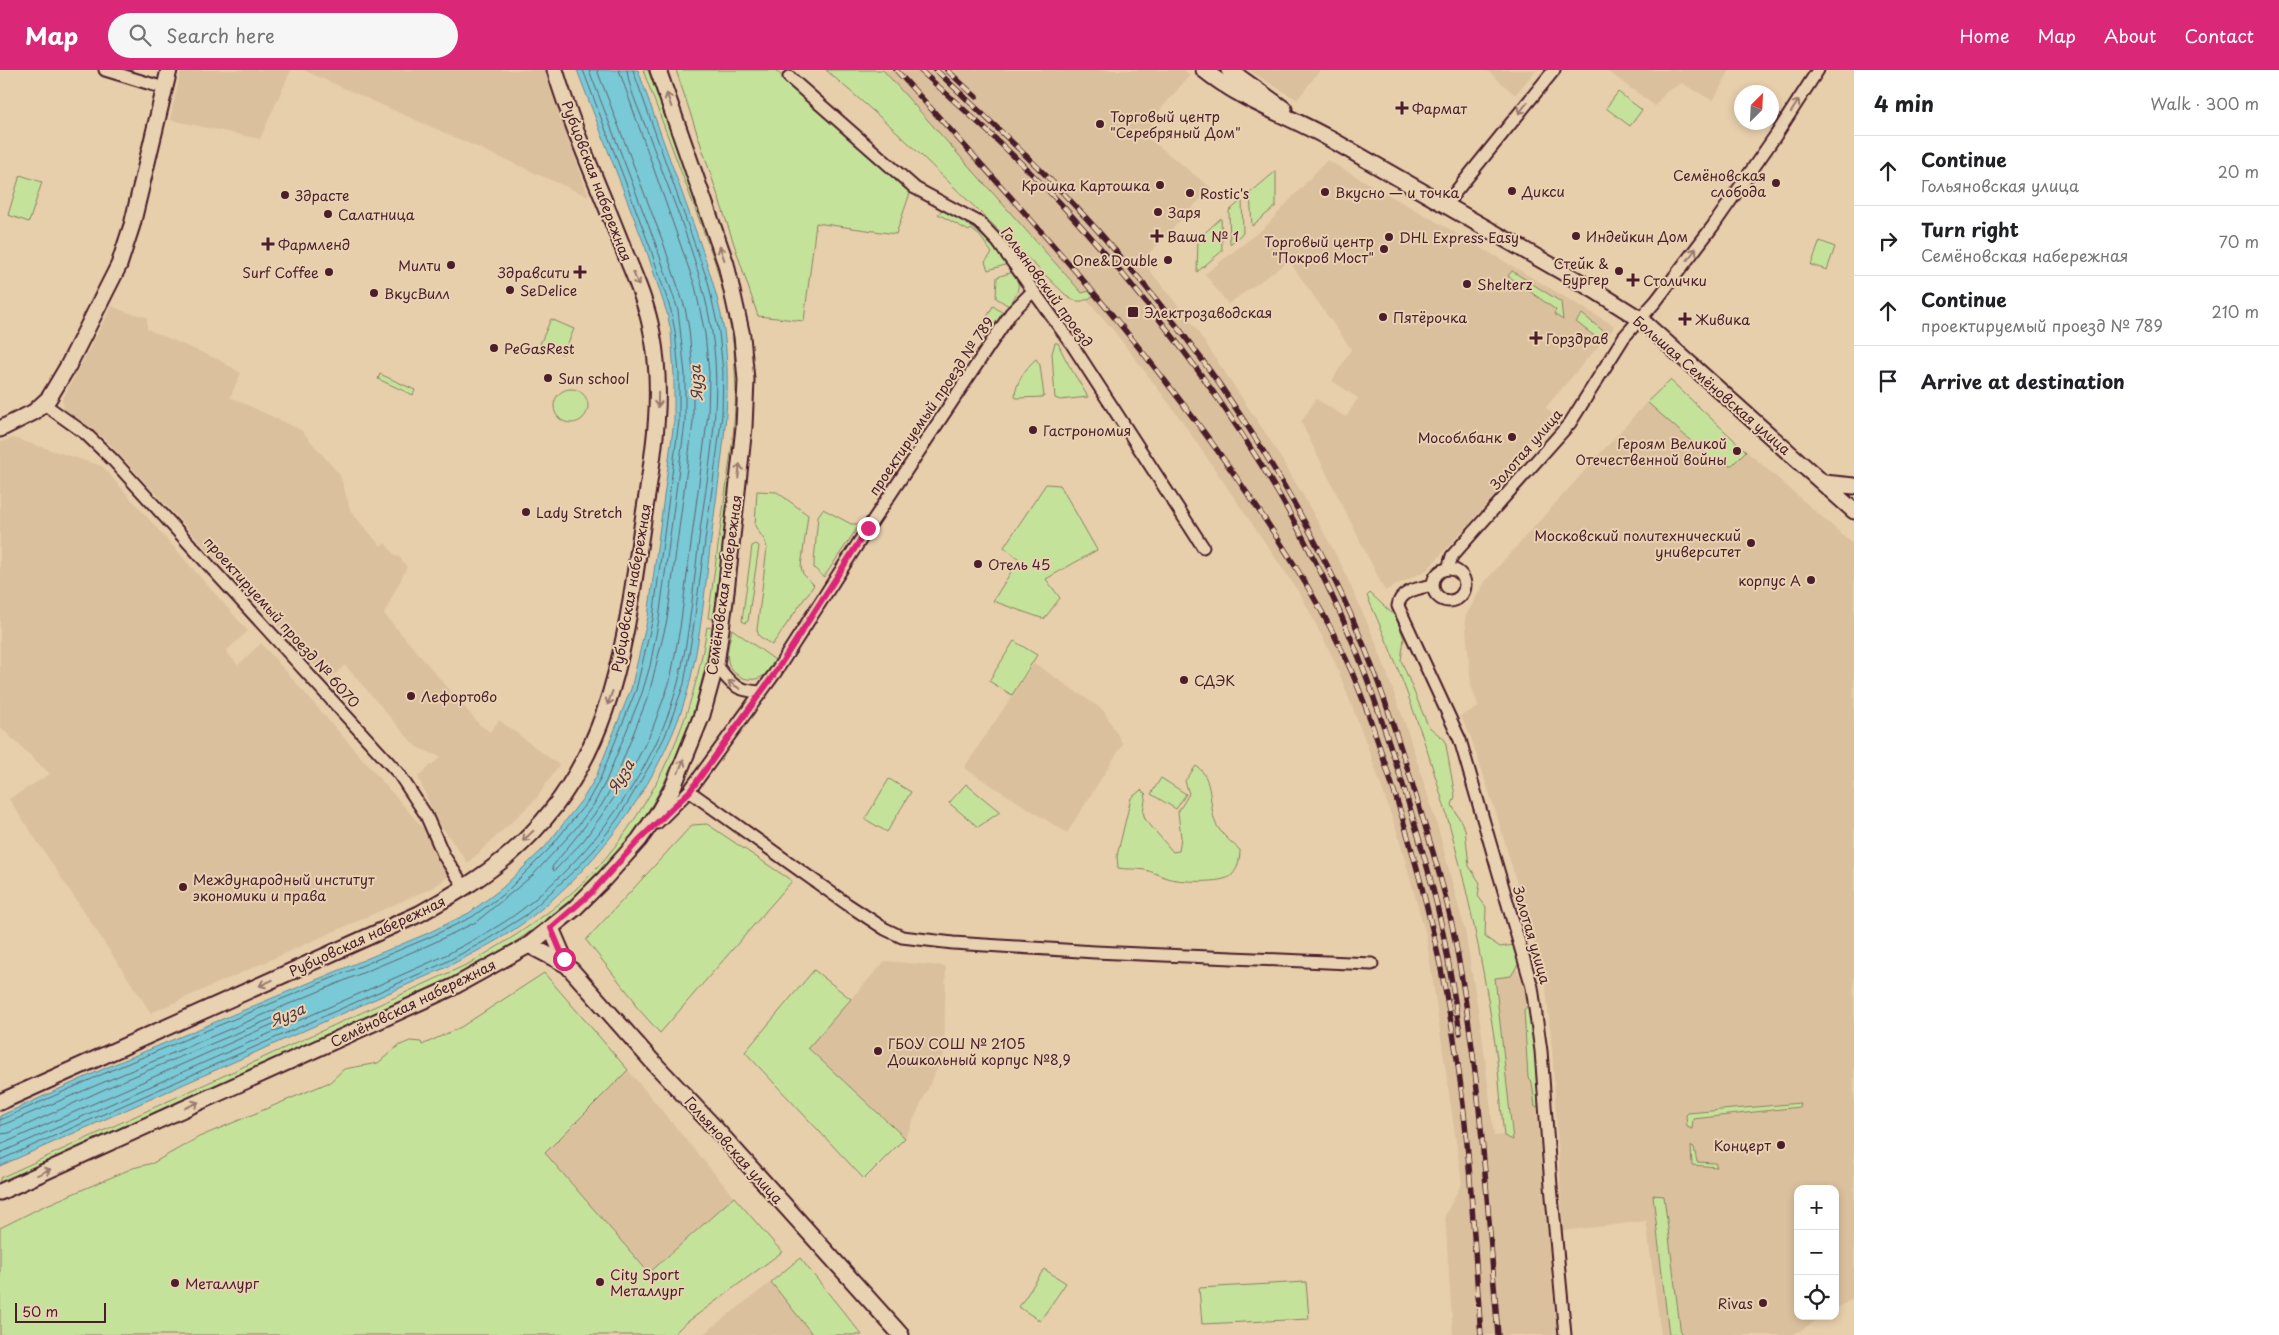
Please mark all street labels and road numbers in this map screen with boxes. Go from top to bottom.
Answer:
street label: Рубцовская набережная [557,98,637,264]
street label: Гольяновский проезд [996,222,1098,352]
street label: Большая Семёновская улица [1629,311,1796,460]
street label: проектируемый проезд № 789 [863,312,999,500]
street label: Золотая улица [1485,404,1567,494]
street label: Семёновская набережная [701,494,747,676]
street label: Рубцовская набережная [606,502,656,674]
street label: проектируемый проезд № 6070 [199,532,365,712]
street label: Золотая улица [1508,884,1556,987]
street label: Рубцовская набережная [285,890,449,982]
street label: Семёновская набережная [327,954,499,1052]
street label: Гольяновская улица [680,1092,788,1209]

